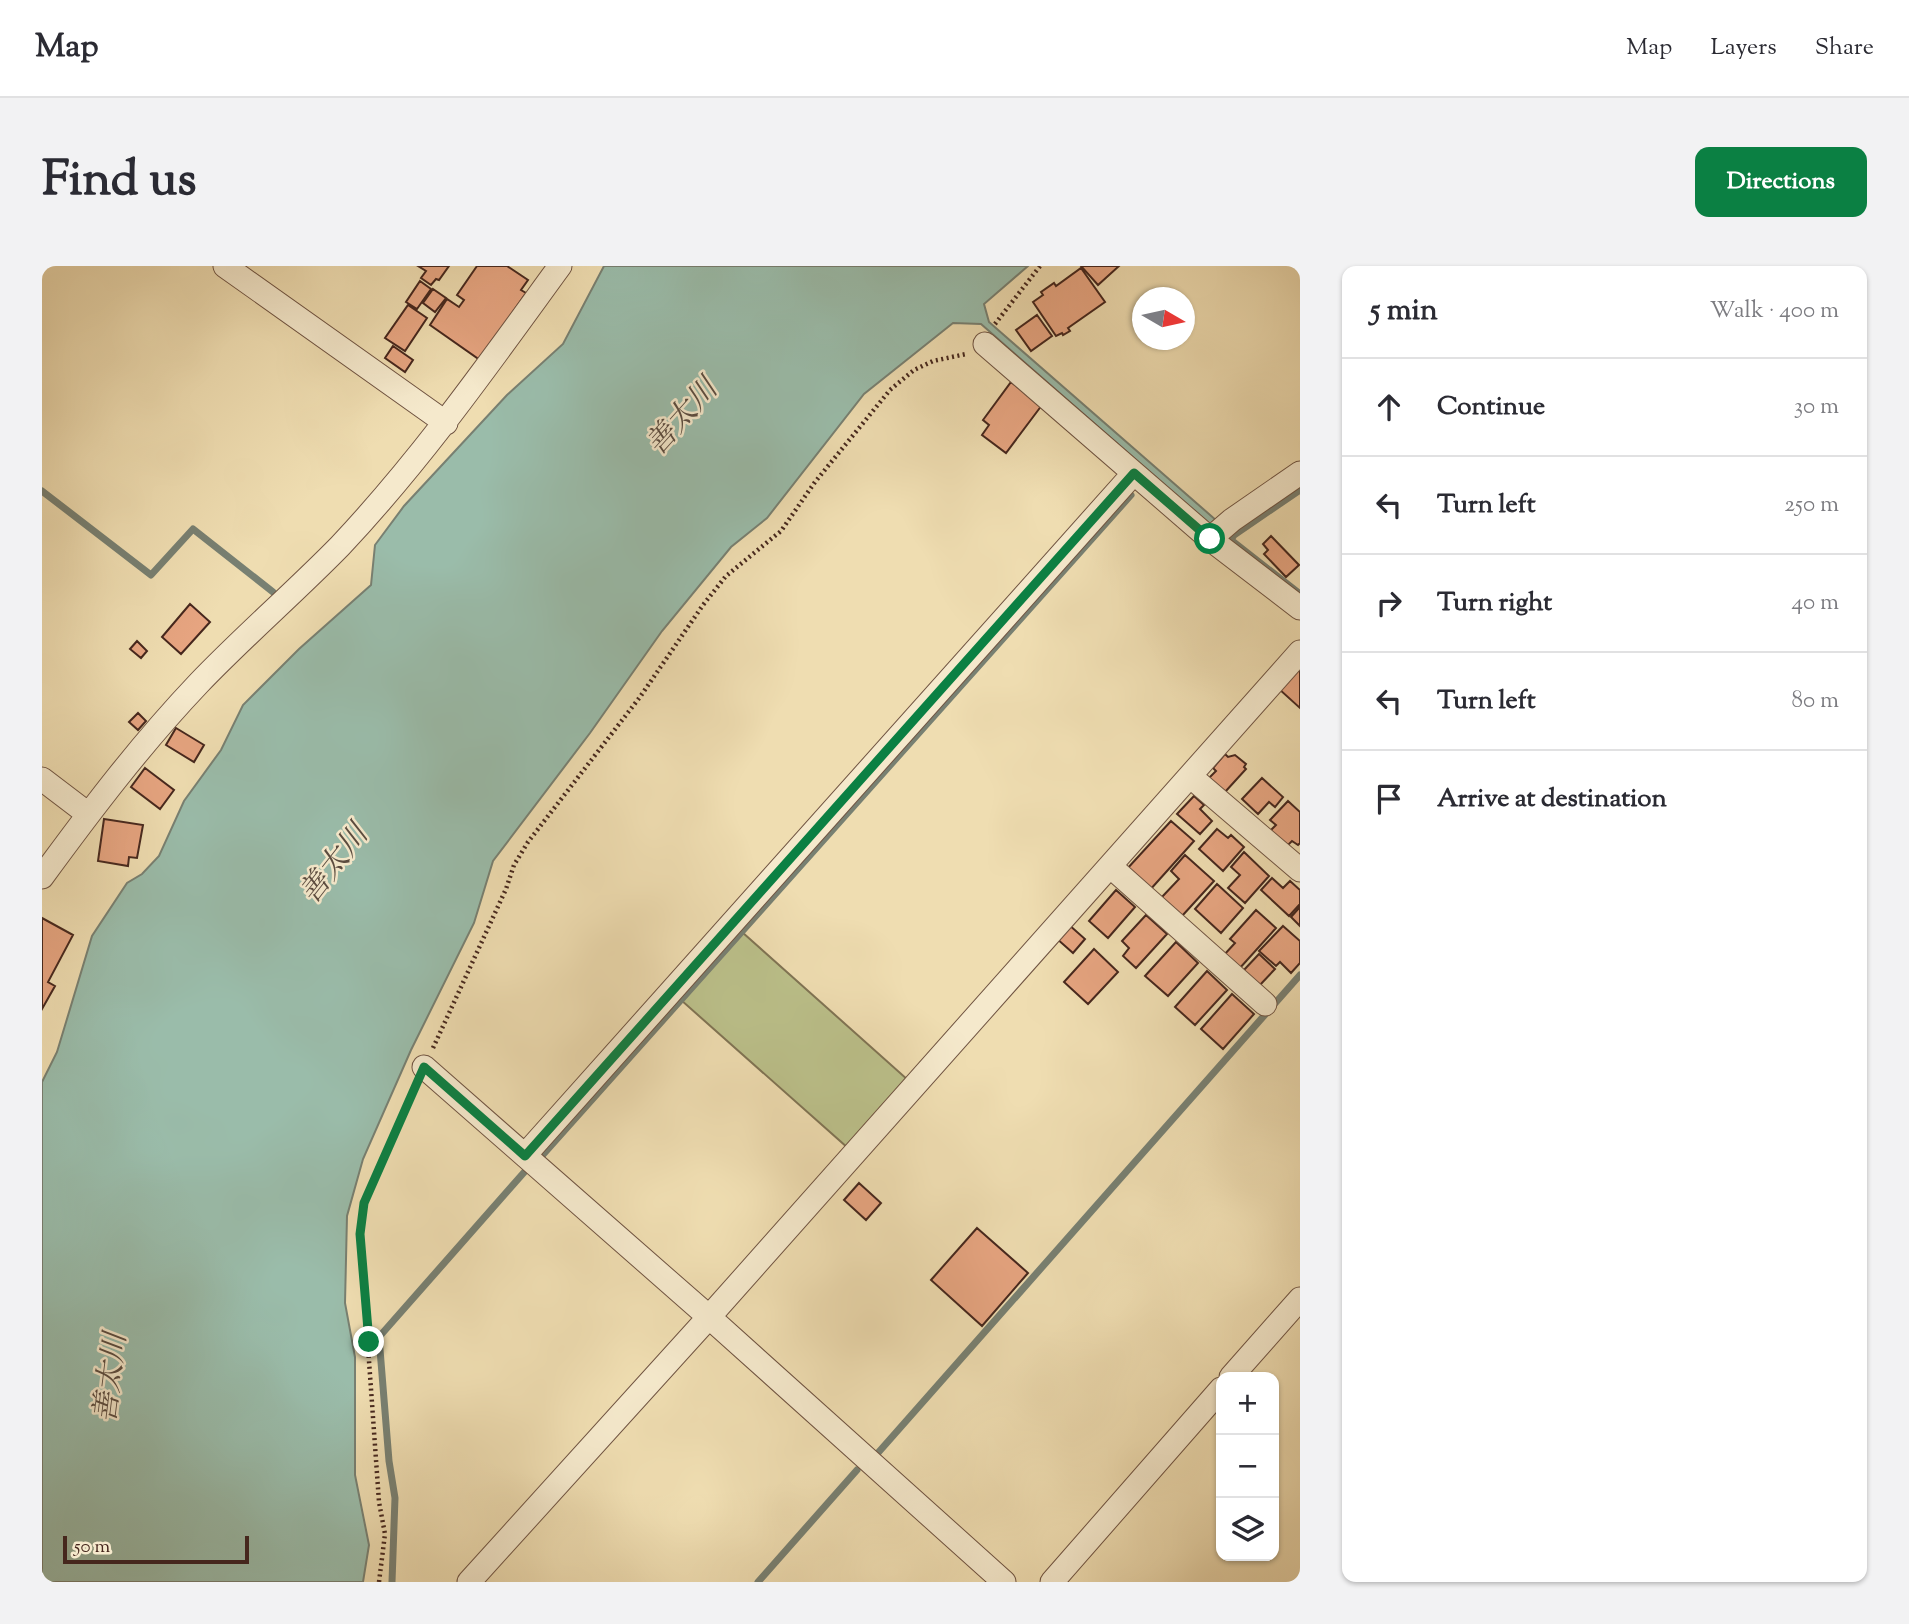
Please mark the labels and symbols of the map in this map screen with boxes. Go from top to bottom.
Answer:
north arrow [1132,287,1195,350]
water label: 善太川 [637,368,731,466]
route start [1194,523,1225,554]
water label: 善太川 [290,814,381,914]
route end [353,1326,384,1357]
water label: 善太川 [85,1328,139,1425]
scale bar [63,1533,248,1565]

